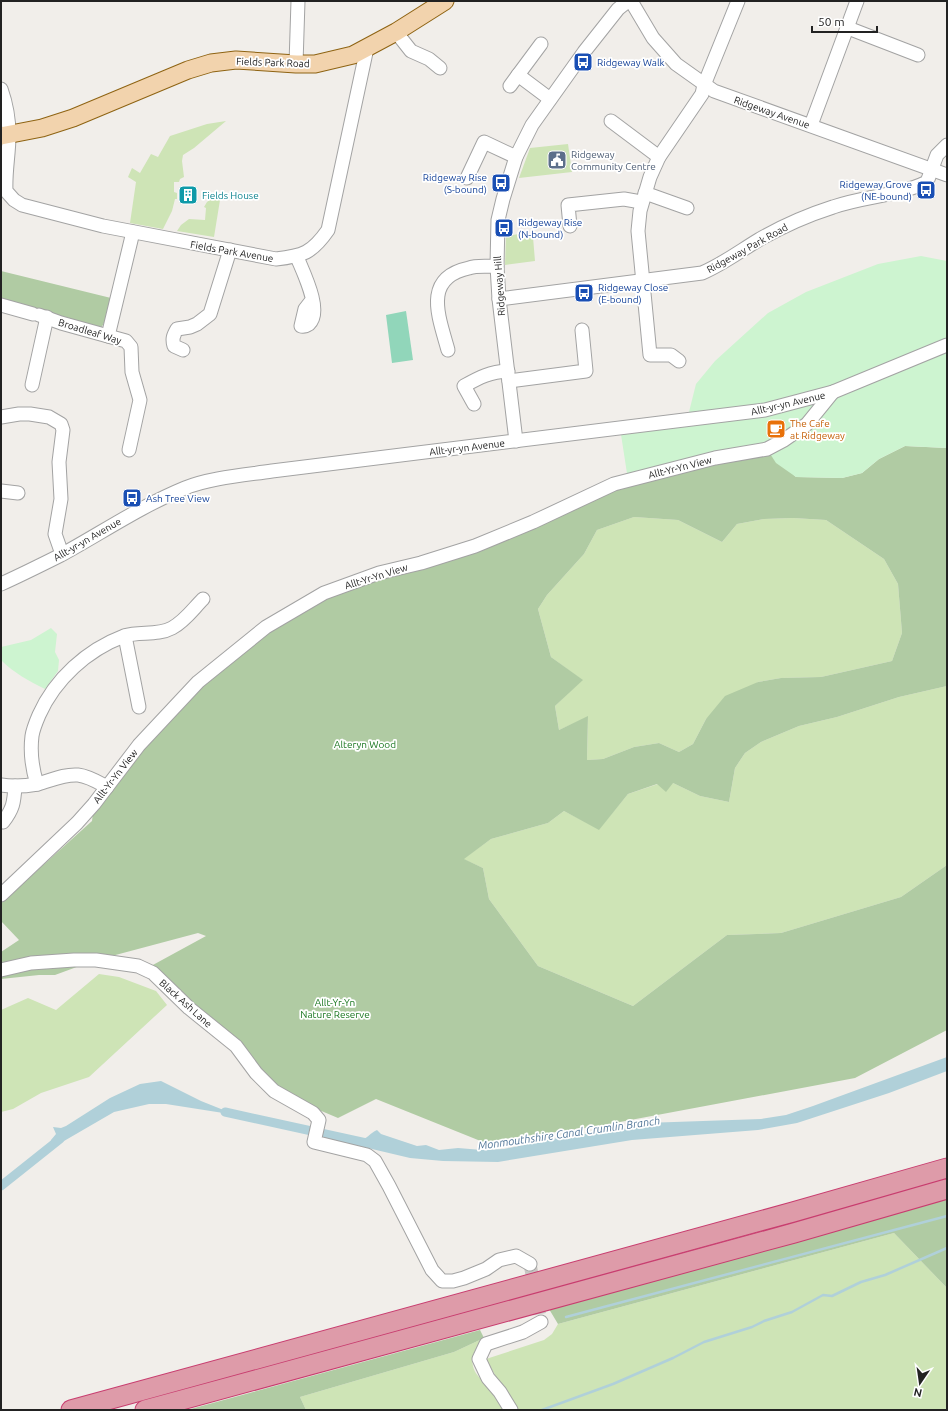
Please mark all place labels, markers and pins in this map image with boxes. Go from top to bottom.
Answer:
bus stop icon: Ridgeway Walk [572,51,594,73]
place label: Ridgeway Walk [597,57,665,68]
public building icon: Ridgeway Community Centre [546,149,568,171]
place label: Ridgeway Community Centre [571,149,656,172]
place label: Ridgeway Rise (S-bound) [423,172,487,195]
bus stop icon: Ridgeway Rise (S-bound) [490,172,512,194]
place label: Ridgeway Grove (NE-bound) [840,179,912,202]
bus stop icon: Ridgeway Grove (NE-bound) [915,179,937,201]
building icon: Fields House [177,184,199,206]
place label: Fields House [202,190,259,201]
bus stop icon: Ridgeway Rise (N-bound) [493,217,515,239]
place label: Ridgeway Rise (N-bound) [518,217,582,240]
bus stop icon: Ridgeway Close (E-bound) [573,282,595,304]
place label: Ridgeway Close (E-bound) [598,282,668,305]
cafe icon: The Cafe at Ridgeway [765,418,787,440]
place label: The Cafe at Ridgeway [790,418,845,441]
bus stop icon: Ash Tree View [121,487,143,509]
place label: Ash Tree View [146,493,210,504]

